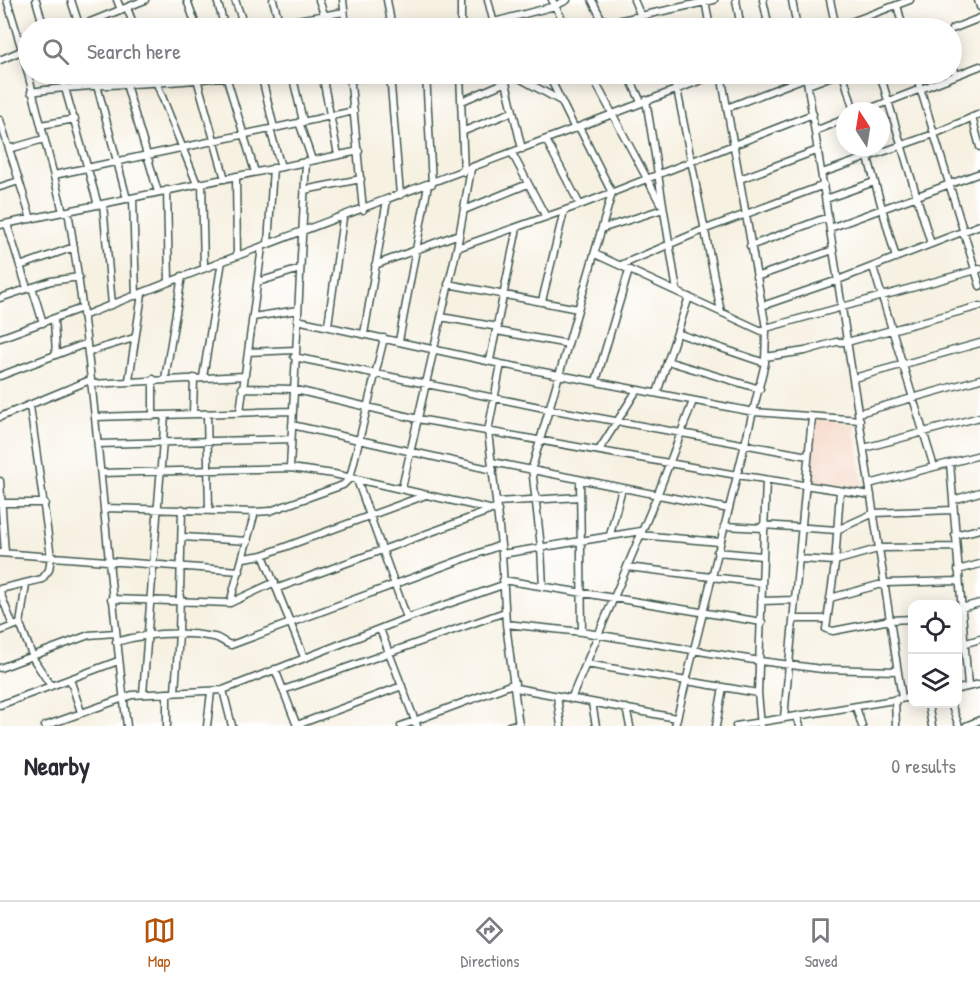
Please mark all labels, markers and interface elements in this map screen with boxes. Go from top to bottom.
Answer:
search box [18,18,962,84]
icon: search [39,35,72,68]
text: Search here [87,36,181,66]
north arrow [836,102,890,156]
map controls [908,600,962,708]
button: locate [908,600,962,654]
button: layers [908,654,962,708]
text: Nearby [24,748,90,783]
text: 0 results [891,752,956,779]
tab: Map [143,914,176,972]
tab: Directions [461,914,519,972]
tab: Saved [804,914,837,972]

